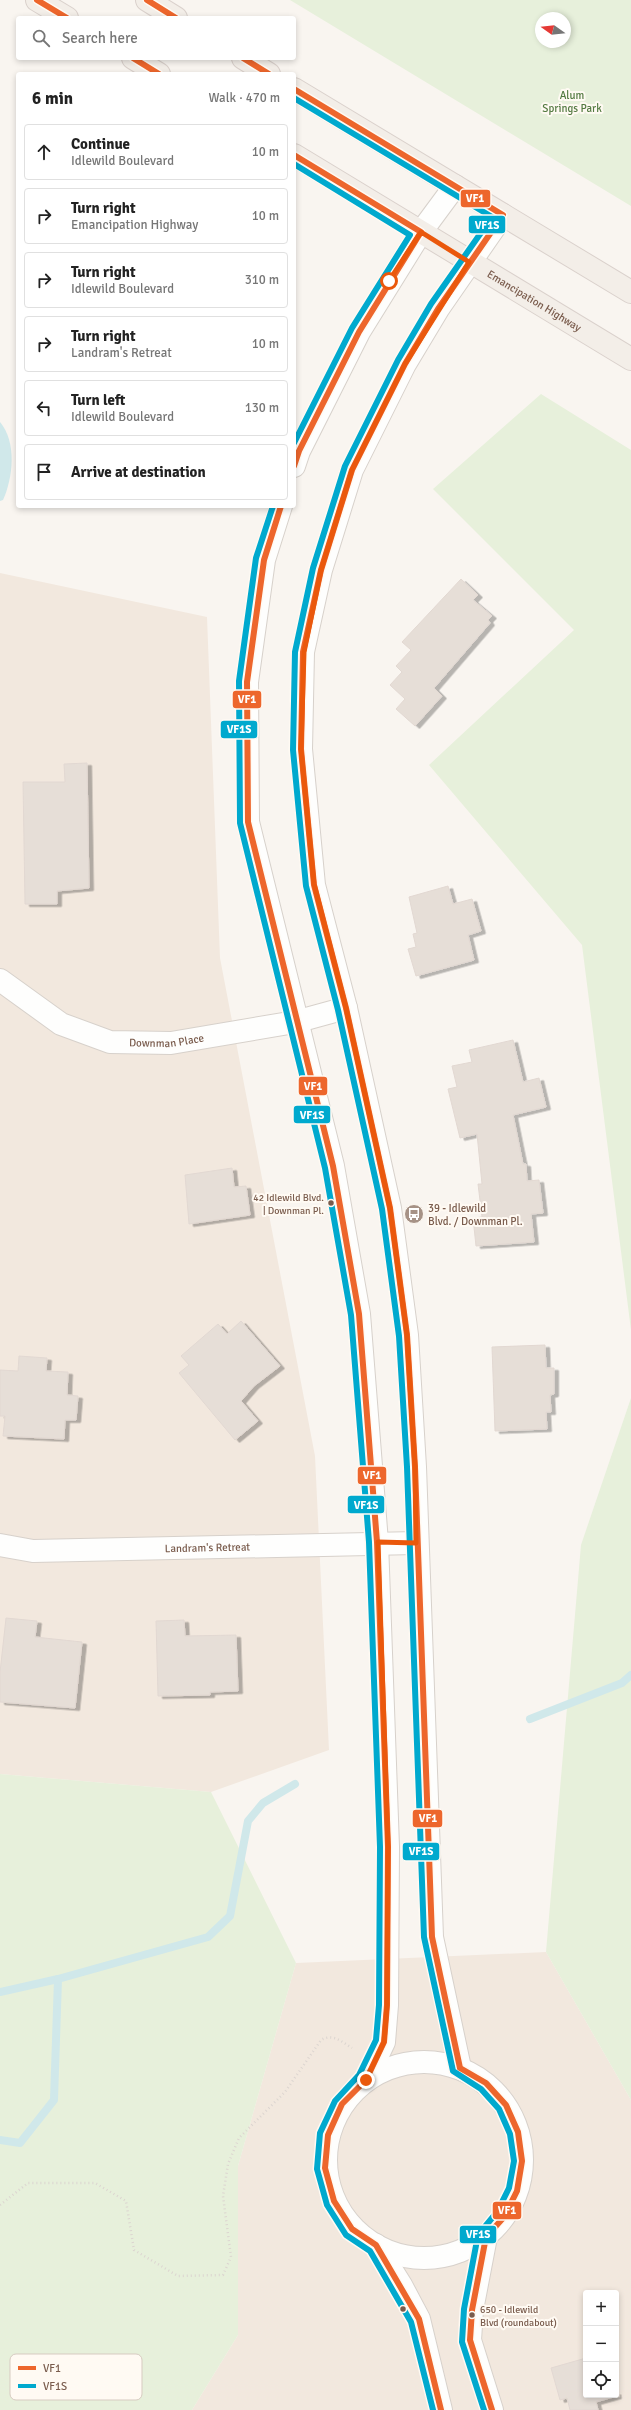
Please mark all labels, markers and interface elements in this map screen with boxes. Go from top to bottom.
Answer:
north arrow [535,12,571,48]
search box [16,16,296,60]
icon: search [30,27,52,49]
text: Search here [62,29,138,47]
text: 6 min [32,88,73,109]
park label: Alum Springs Park [542,89,602,115]
text: Walk · 470 m [209,90,280,106]
text: Continue [71,135,130,153]
icon: ahead [33,141,55,163]
text: 10 m [252,144,279,160]
text: Idlewild Boulevard [71,153,174,169]
line badge: VF1 [460,189,491,208]
text: VF1 [466,192,484,205]
text: Turn right [71,199,136,217]
icon: right [33,205,55,227]
text: 10 m [252,208,279,224]
line badge: VF1S [468,215,506,234]
text: Emancipation Highway [71,217,198,233]
text: VF1S [475,219,499,232]
text: Turn right [71,263,136,281]
street label: Emancipation Highway [485,267,584,335]
icon: right [33,269,55,291]
text: 310 m [245,272,279,288]
route start [380,272,398,290]
text: Idlewild Boulevard [71,281,174,297]
text: Turn right [71,327,136,345]
icon: right [33,333,55,355]
text: 10 m [252,336,279,352]
text: Landram's Retreat [71,345,172,361]
text: Turn left [71,391,125,409]
icon: left [33,397,55,419]
text: 130 m [245,400,279,416]
text: Idlewild Boulevard [71,409,174,425]
icon: arrive [33,461,55,483]
text: Arrive at destination [71,463,206,481]
line badge: VF1 [232,690,262,709]
text: VF1 [238,693,256,706]
line badge: VF1S [220,720,258,739]
text: VF1S [227,723,251,736]
street label: Downman Place [129,1032,205,1050]
line badge: VF1 [298,1076,328,1096]
text: VF1 [304,1080,322,1093]
line badge: VF1S [293,1105,331,1124]
text: VF1S [300,1109,324,1122]
place label: 42 Idlewild Blvd. | Downman Pl. [253,1192,324,1217]
marker: 42 Idlewild Blvd. | Downman Pl. [326,1198,336,1208]
place label: 39 - Idlewild Blvd. / Downman Pl. [428,1202,523,1228]
bus stop icon: 39 - Idlewild Blvd. / Downman Pl. [403,1203,425,1225]
line badge: VF1 [357,1466,387,1485]
text: VF1 [363,1469,381,1482]
line badge: VF1S [347,1495,385,1514]
text: VF1S [354,1499,378,1512]
street label: Landram's Retreat [165,1540,250,1555]
line badge: VF1 [412,1809,443,1828]
text: VF1 [419,1812,437,1825]
line badge: VF1S [402,1842,440,1861]
text: VF1S [409,1845,433,1858]
route end [357,2071,375,2089]
line badge: VF1 [492,2201,522,2220]
text: VF1 [498,2204,516,2217]
line badge: VF1S [459,2225,497,2244]
text: VF1S [466,2228,490,2241]
map controls [583,2290,619,2398]
button: + [583,2290,619,2326]
unlabelled marker [398,2304,408,2314]
place label: 650 - Idlewild Blvd (roundabout) [480,2304,557,2329]
marker: 650 - Idlewild Blvd (roundabout) [467,2310,477,2320]
button: − [583,2326,619,2362]
legend [10,2354,142,2400]
text: VF1 [43,2362,61,2375]
button: locate [583,2362,619,2398]
text: VF1S [43,2380,67,2393]

